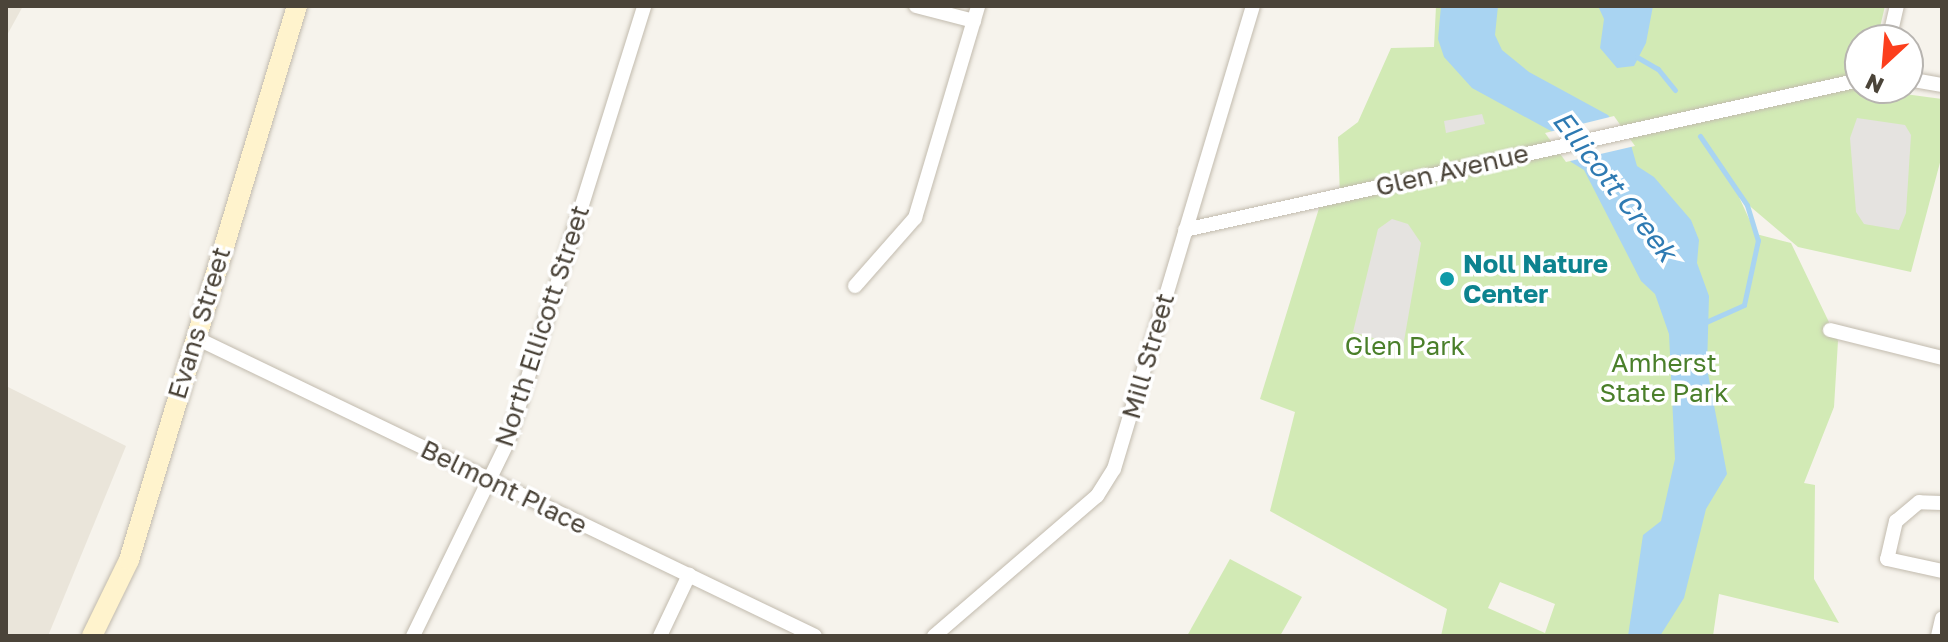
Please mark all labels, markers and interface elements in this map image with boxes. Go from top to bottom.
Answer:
north arrow [1844,24,1924,104]
text: N [1861,68,1888,100]
water label: Ellicott Creek [1546,104,1684,268]
street label: Glen Avenue [1373,137,1531,203]
street label: North Ellicott Street [488,201,596,451]
street label: Evans Street [161,243,237,403]
place label: Noll Nature Center [1463,248,1608,310]
marker: Noll Nature Center [1438,270,1456,288]
street label: Mill Street [1115,289,1181,423]
park label: Glen Park [1345,330,1465,362]
park label: Amherst State Park [1599,347,1729,408]
street label: Belmont Place [416,433,592,541]

